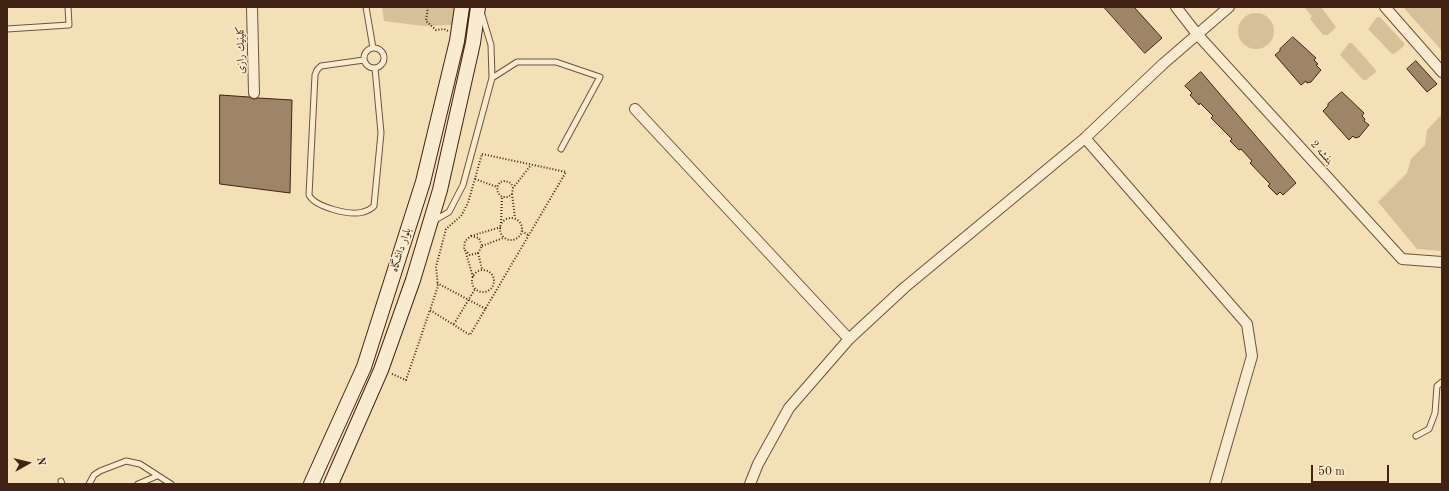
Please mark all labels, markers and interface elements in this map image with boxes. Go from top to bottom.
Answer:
street label: كلينيك رازی [234,26,248,74]
street label: بنفشه 2 [1308,138,1336,168]
street label: بلوار دانشگاه [388,226,414,274]
north arrow [8,443,48,483]
text: N [34,456,46,466]
scale bar [1313,457,1391,483]
text: 50 m [1318,466,1345,478]

